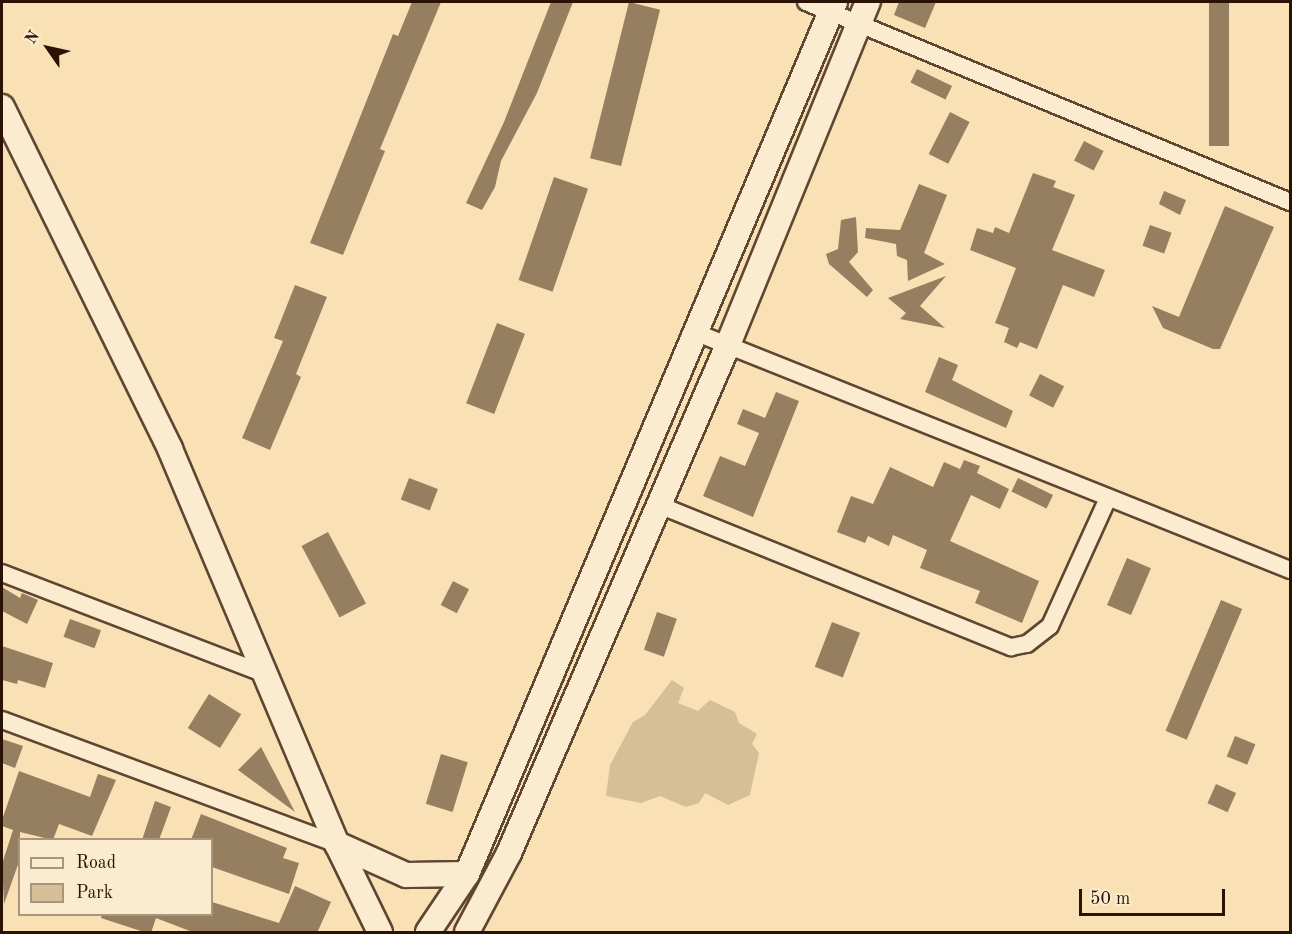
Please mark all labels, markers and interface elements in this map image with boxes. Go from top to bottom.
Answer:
north arrow [18,18,78,78]
text: N [23,28,43,47]
legend [18,838,213,916]
text: Road [76,854,116,872]
scale bar [1082,877,1228,915]
text: Park [76,884,113,902]
text: 50 m [1090,890,1130,908]

